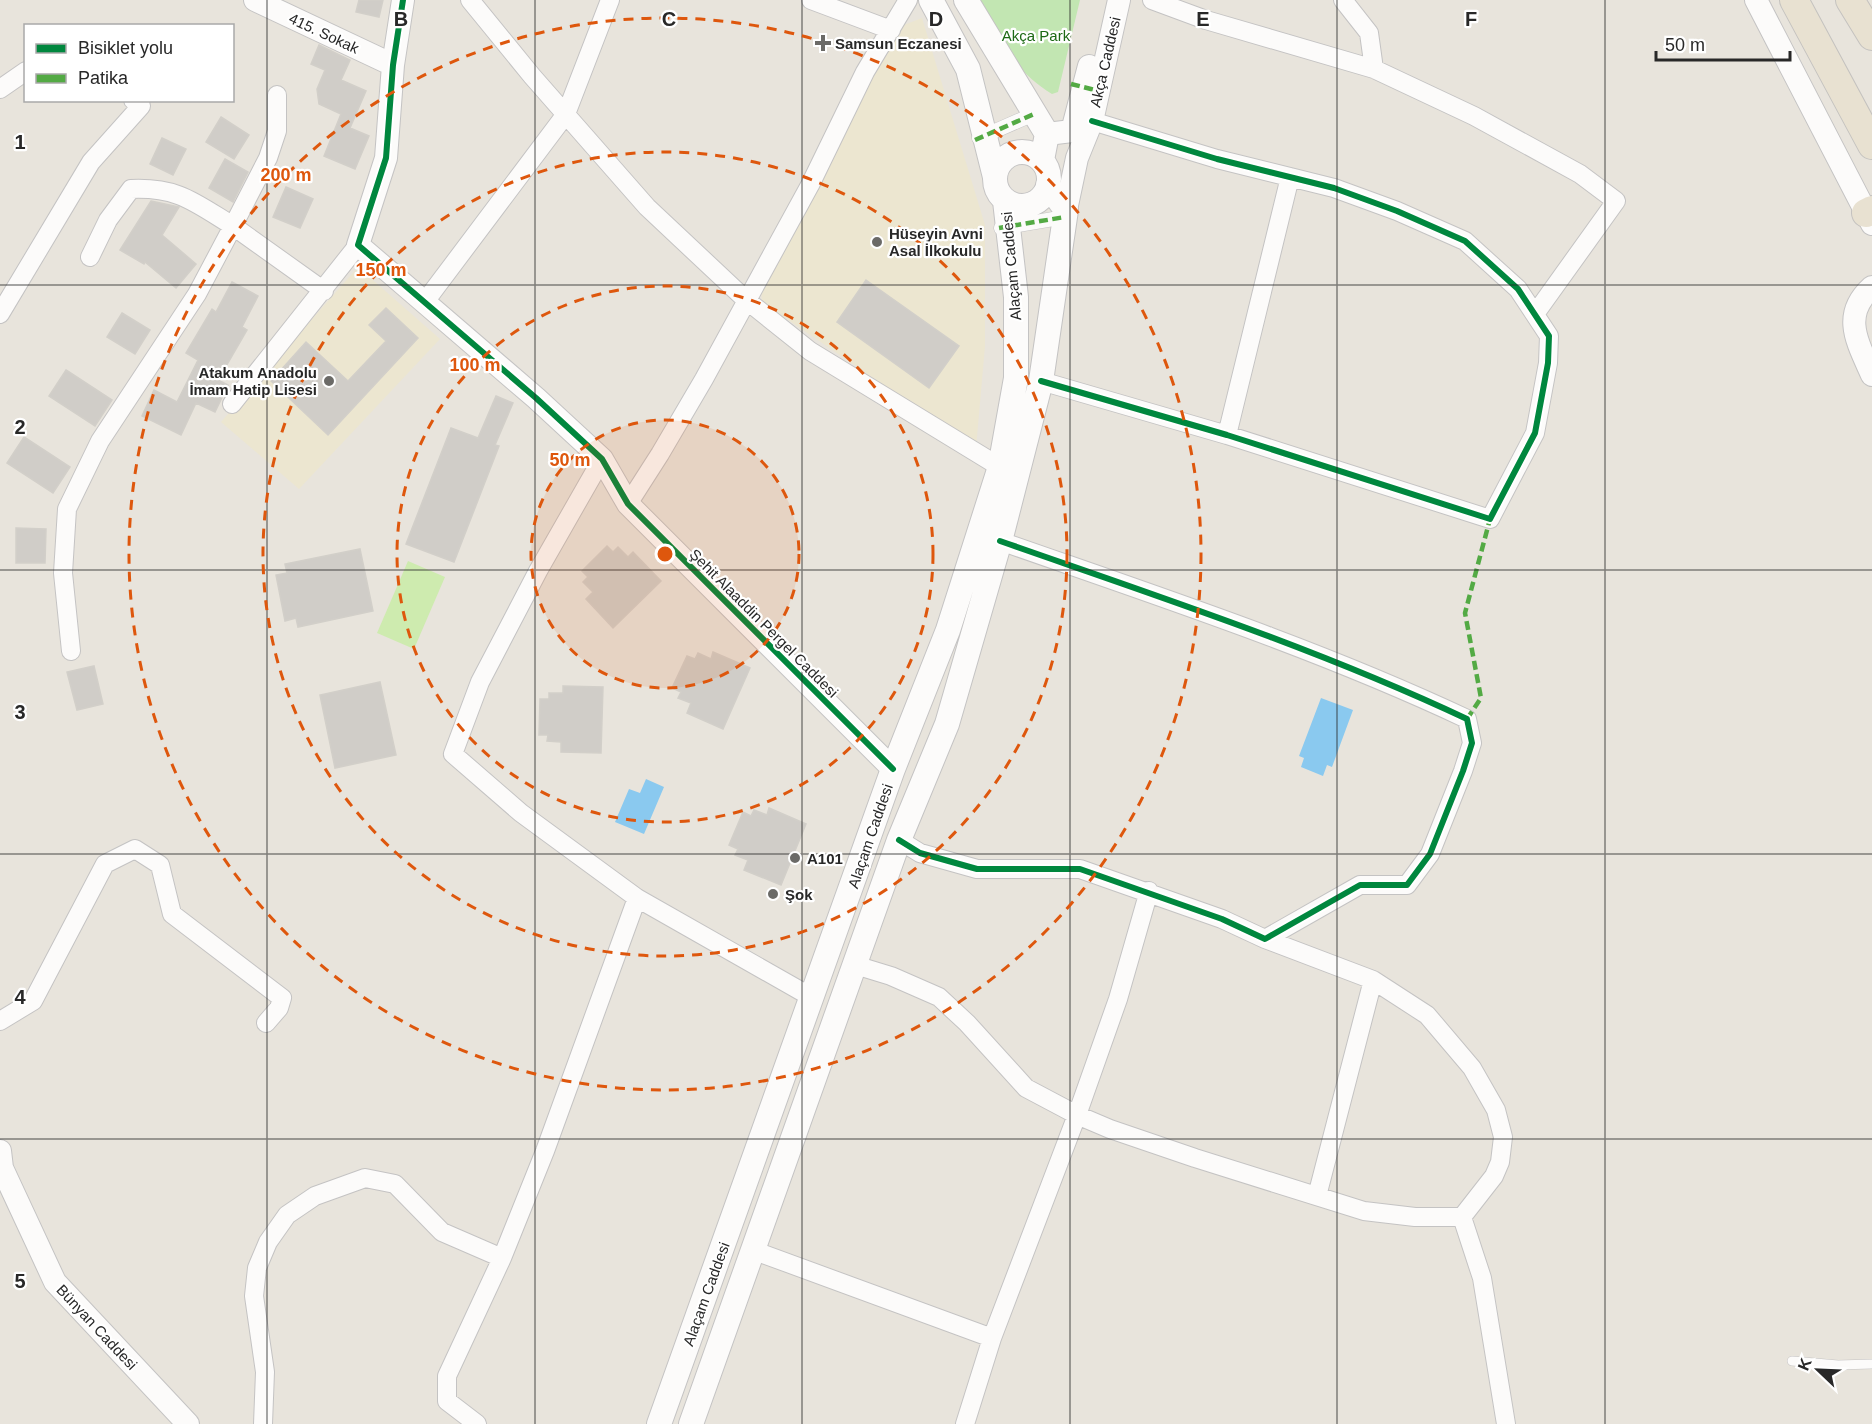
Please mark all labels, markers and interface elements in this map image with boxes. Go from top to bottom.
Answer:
text: B [394,8,408,30]
text: C [662,8,676,30]
text: D [929,8,943,30]
text: E [1196,8,1210,30]
text: F [1465,8,1477,30]
street label: 415. Sokak [286,9,362,57]
street label: Akça Caddesi [1086,15,1124,109]
legend [24,24,234,102]
scale bar [1656,24,1790,62]
park label: Akça Park [1002,27,1071,44]
place label: Samsun Eczanesi [835,35,962,52]
text: 50 m [1665,35,1705,55]
marker: Samsun Eczanesi [816,36,830,50]
text: Bisiklet yolu [78,38,173,58]
text: Patika [78,68,129,88]
text: 1 [14,131,26,153]
text: 200 m [260,165,312,185]
street label: Alaçam Caddesi [998,211,1024,321]
place label: Hüseyin Avni Asal İlkokulu [889,225,983,259]
marker: Hüseyin Avni Asal İlkokulu [870,235,884,249]
text: 150 m [355,260,407,280]
text: 100 m [449,355,501,375]
place label: Atakum Anadolu İmam Hatip Lisesi [189,364,317,398]
marker: Atakum Anadolu İmam Hatip Lisesi [322,374,336,388]
text: 2 [14,416,26,438]
text: 50 m [549,450,591,470]
centre of rings [655,544,675,564]
street label: Şehit Alaaddin Pergel Caddesi [686,545,842,701]
text: 3 [14,701,26,723]
street label: Alaçam Caddesi [844,782,896,890]
place label: A101 [807,850,843,867]
marker: A101 [788,851,802,865]
place label: Şok [785,886,813,903]
marker: Şok [766,887,780,901]
text: 4 [14,986,26,1008]
street label: Alaçam Caddesi [679,1240,733,1348]
text: 5 [14,1270,26,1292]
street label: Bünyan Caddesi [53,1281,141,1373]
north arrow [1788,1340,1848,1400]
text: K [1795,1355,1815,1373]

